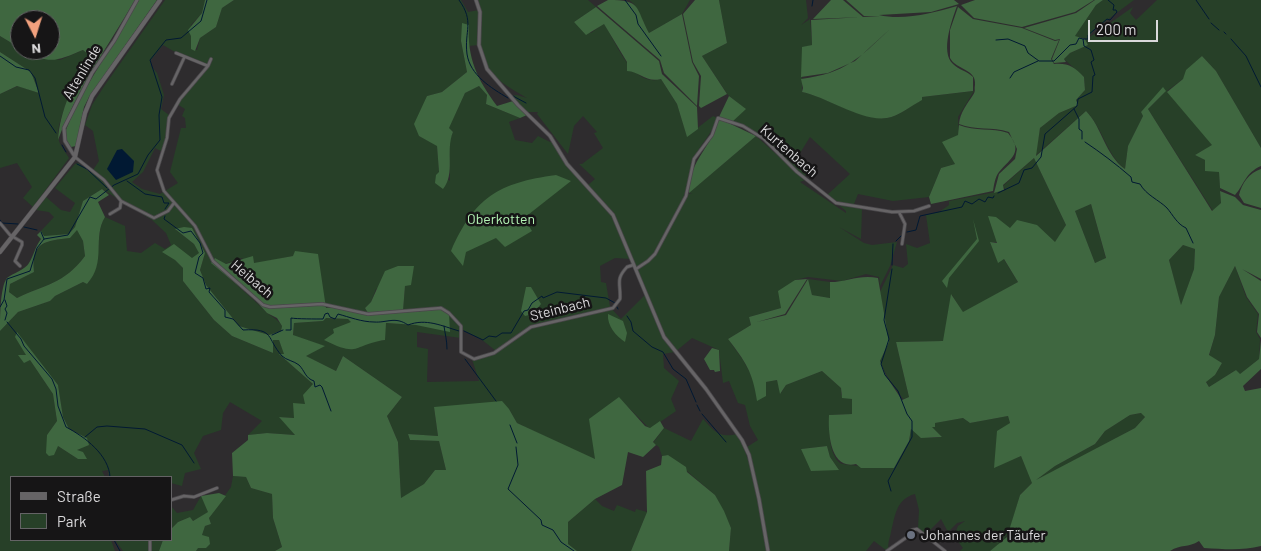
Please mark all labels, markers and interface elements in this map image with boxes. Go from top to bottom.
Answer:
north arrow [10,10,60,60]
scale bar [1091,10,1161,42]
text: 200 m [1096,20,1136,38]
text: N [31,41,42,58]
street label: Altenlinde [59,42,105,102]
street label: Kurtenbach [757,121,821,181]
park label: Oberkotten [467,211,535,227]
street label: Heibach [228,257,276,301]
street label: Steinbach [528,293,592,325]
legend [10,476,172,541]
text: Straße [57,487,101,505]
text: Park [57,512,86,530]
place label: Johannes der Täufer [921,527,1046,543]
marker: Johannes der Täufer [905,529,917,541]

